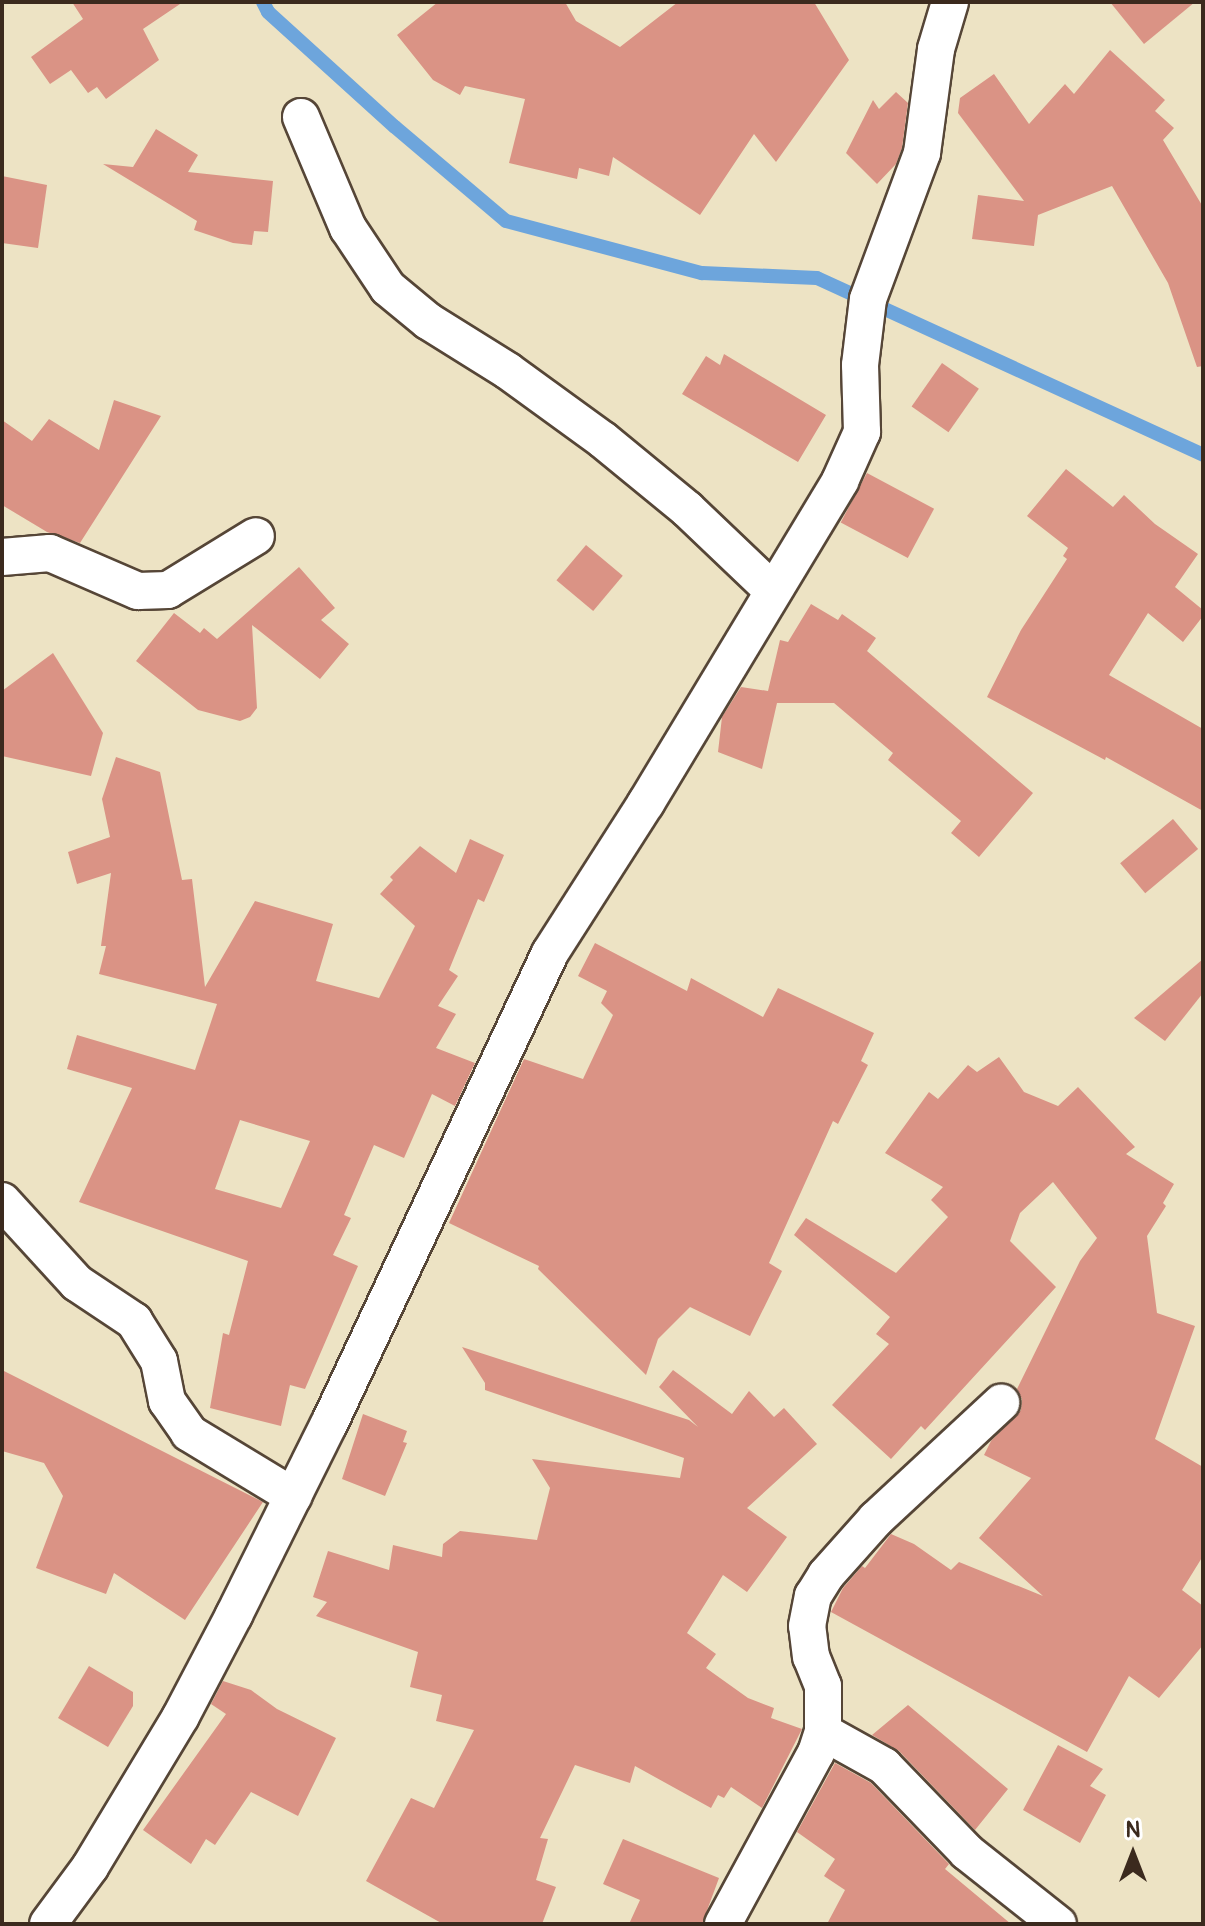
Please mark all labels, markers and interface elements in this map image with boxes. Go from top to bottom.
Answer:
north arrow [1093,1814,1173,1894]
text: N [1126,1816,1140,1844]

